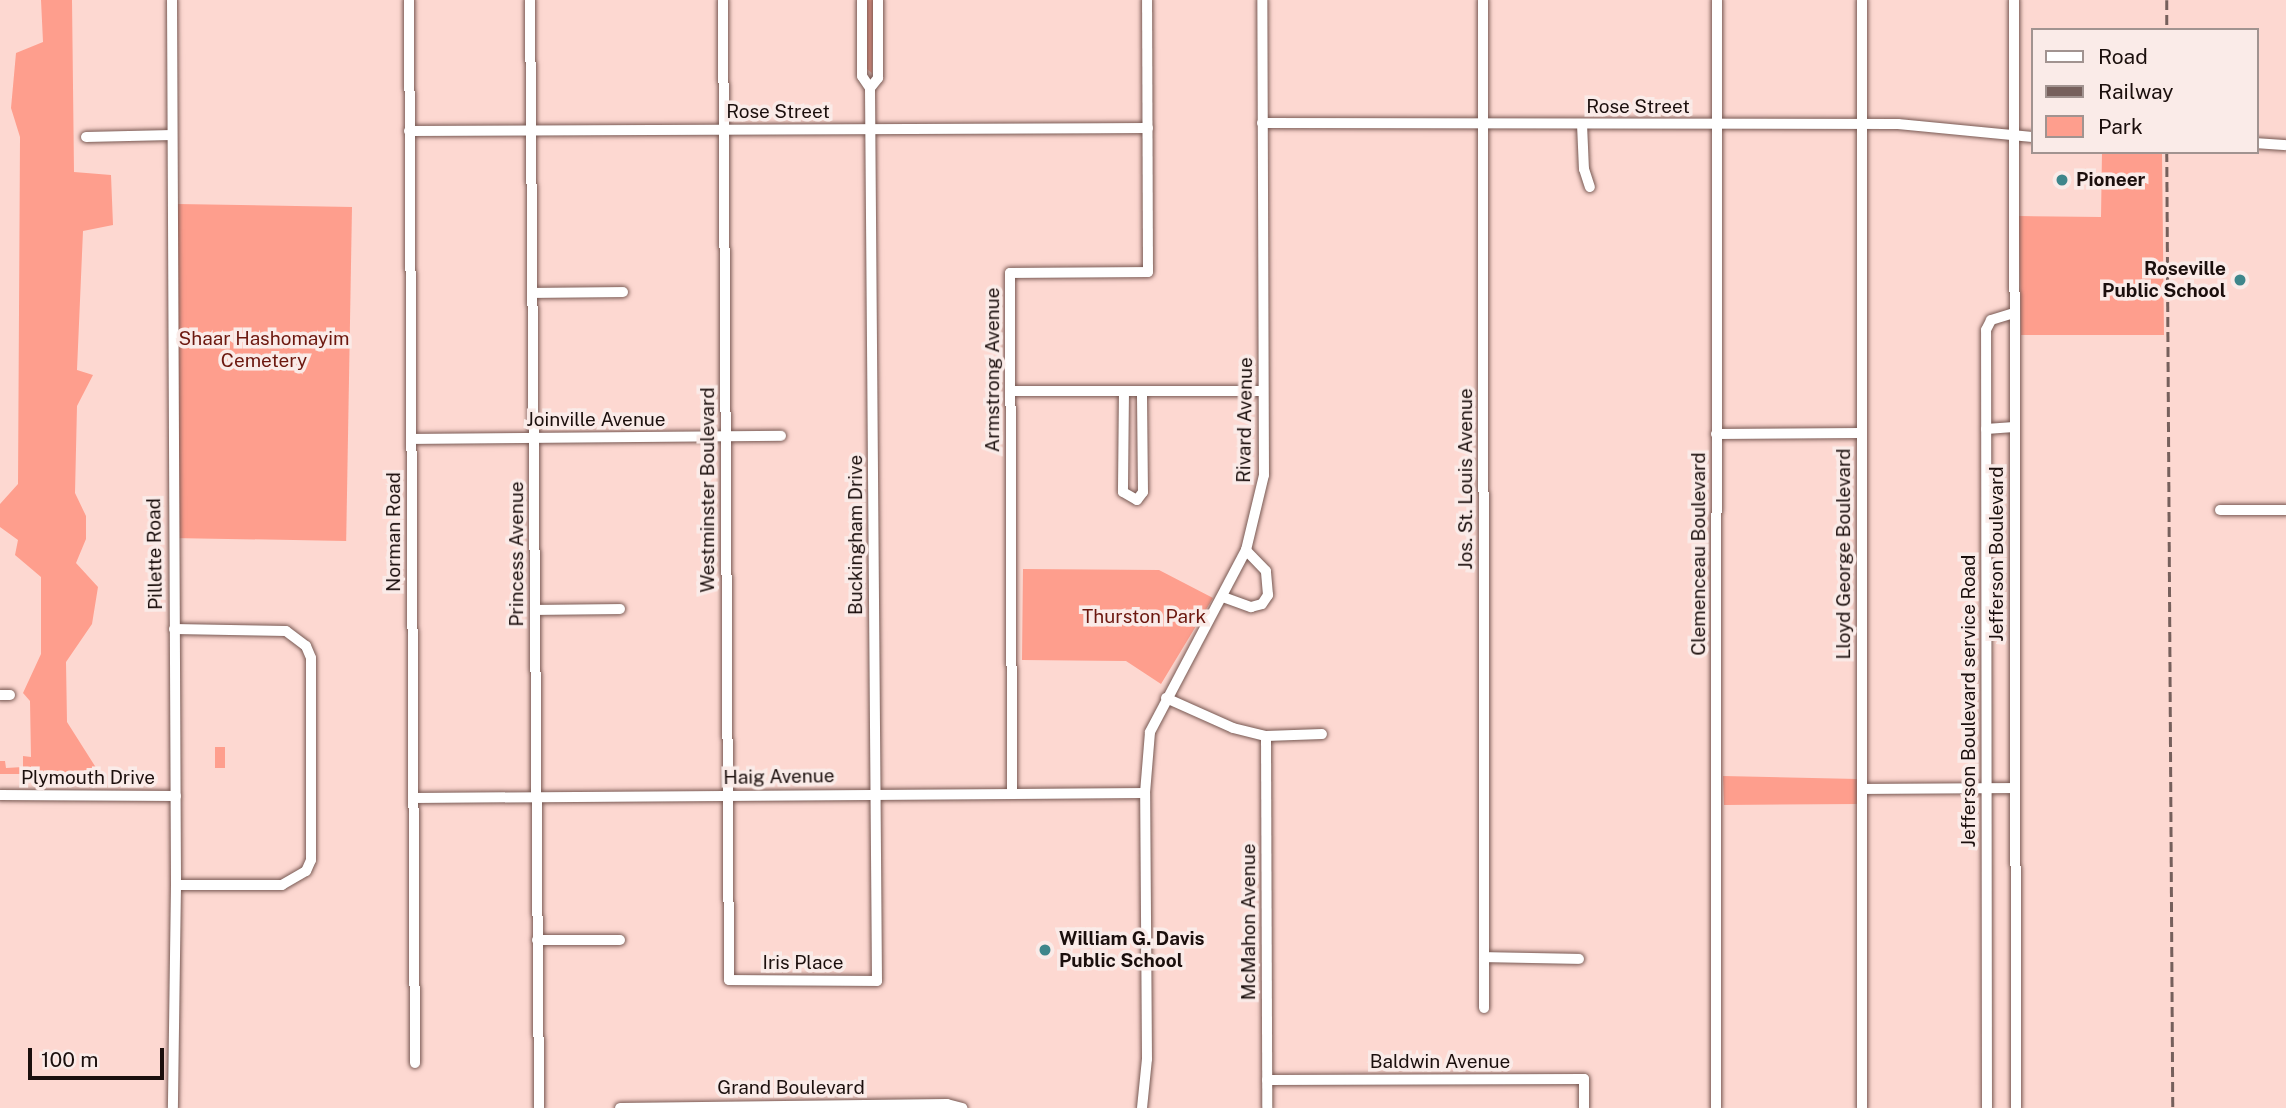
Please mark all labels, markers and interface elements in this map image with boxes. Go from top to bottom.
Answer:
legend [2030,28,2258,154]
text: Road [2098,44,2148,69]
text: Railway [2098,79,2174,104]
street label: Rose Street [1586,96,1690,118]
street label: Rose Street [726,101,830,123]
text: Park [2098,114,2143,139]
place label: Pioneer [2076,169,2145,191]
marker: Pioneer [2054,172,2070,188]
place label: Roseville Public School [2102,258,2226,302]
marker: Roseville Public School [2232,272,2248,288]
street label: Armstrong Avenue [982,288,1004,452]
park label: Shaar Hashomayim Cemetery [179,328,349,372]
street label: Rivard Avenue [1233,357,1257,483]
street label: Westminster Boulevard [697,387,719,593]
street label: Jos. St. Louis Avenue [1455,388,1477,570]
street label: Joinville Avenue [526,409,666,431]
street label: Lloyd George Boulevard [1833,448,1855,660]
street label: Clemenceau Boulevard [1688,452,1710,656]
street label: Buckingham Drive [845,455,867,615]
street label: Jefferson Boulevard [1986,466,2008,642]
street label: Norman Road [383,472,405,592]
street label: Princess Avenue [506,481,528,627]
street label: Pillette Road [143,498,167,610]
street label: Jefferson Boulevard service Road [1958,555,1980,847]
park label: Thurston Park [1082,606,1206,628]
street label: Haig Avenue [723,765,835,789]
street label: Plymouth Drive [21,767,155,789]
street label: McMahon Avenue [1238,844,1260,1000]
place label: William G. Davis Public School [1059,928,1205,972]
marker: William G. Davis Public School [1037,942,1053,958]
street label: Iris Place [762,952,844,974]
scale bar [32,1034,168,1078]
text: 100 m [41,1047,98,1072]
street label: Baldwin Avenue [1370,1051,1510,1073]
street label: Grand Boulevard [717,1077,865,1099]

